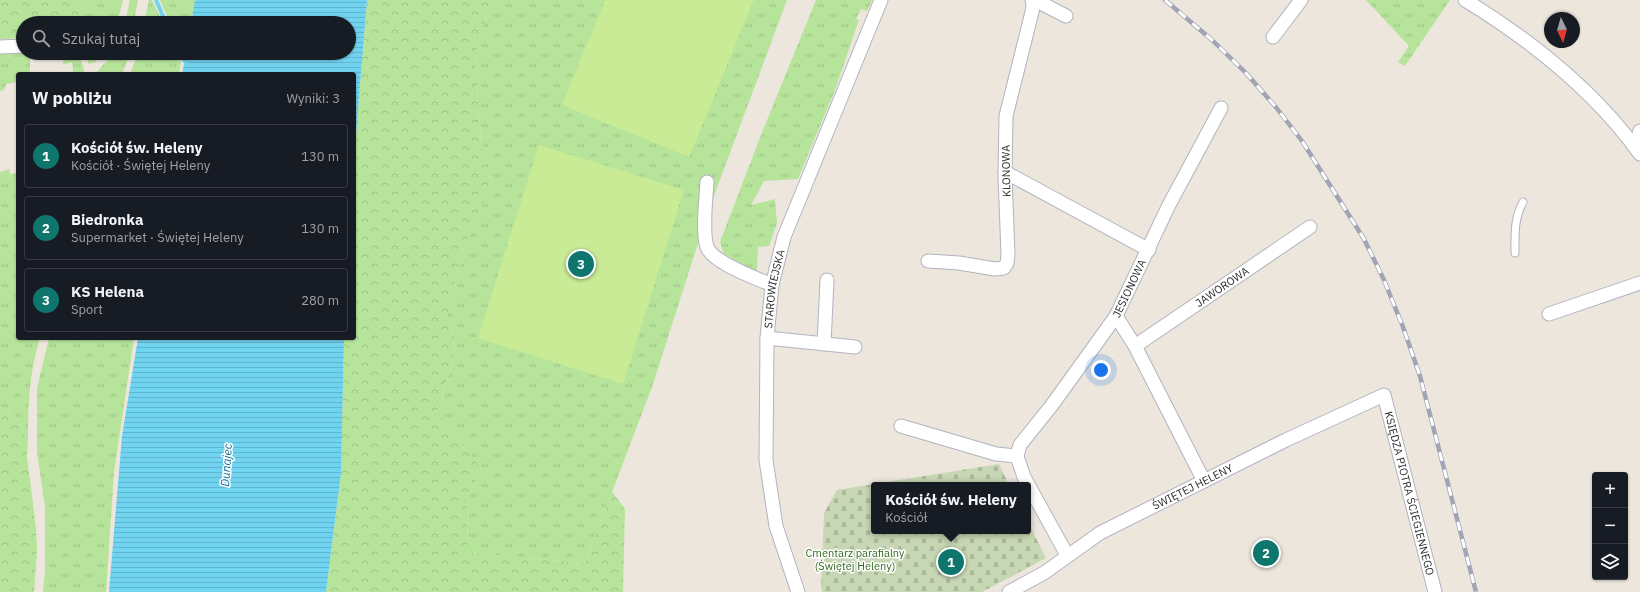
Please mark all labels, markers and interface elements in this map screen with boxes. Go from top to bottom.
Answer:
north arrow [1544,12,1580,48]
search box [16,16,356,60]
icon: search [30,27,52,49]
text: Szukaj tutaj [62,29,140,48]
text: W pobliżu [32,87,112,109]
text: Wyniki: 3 [287,90,340,107]
text: Kościół św. Heleny [71,138,203,157]
street label: KLONOWA [999,145,1013,197]
text: 1 [42,148,50,165]
text: 130 m [301,148,339,165]
text: Kościół · Świętej Heleny [71,157,210,174]
text: Biedronka [71,210,143,229]
text: 2 [42,220,50,237]
text: 130 m [301,220,339,237]
text: Supermarket · Świętej Heleny [71,229,244,246]
street label: STAROWIEJSKA [761,248,788,329]
pin: 3 [568,249,594,279]
street label: JESIONOWA [1109,257,1149,320]
street label: JAWOROWA [1193,264,1252,310]
text: KS Helena [71,282,144,301]
text: 3 [42,292,50,309]
text: 280 m [301,292,339,309]
text: Sport [71,301,103,318]
your location [1091,360,1111,380]
street label: KSIĘDZA PIOTRA ŚCIEGIENNEGO [1381,410,1437,577]
water label: Dunajec [217,443,235,487]
street label: ŚWIĘTEJ HELENY [1150,461,1235,513]
map controls [1592,472,1628,580]
button: + [1592,472,1628,508]
popup [871,482,1031,534]
text: Kościół św. Heleny [885,490,1017,509]
button: − [1592,508,1628,544]
text: Kościół [885,509,927,526]
pin: 2 [1253,538,1279,568]
button: layers [1592,544,1628,580]
park label: Cmentarz parafialny (Świętej Heleny) [805,546,905,573]
pin: 1 [938,547,964,577]

